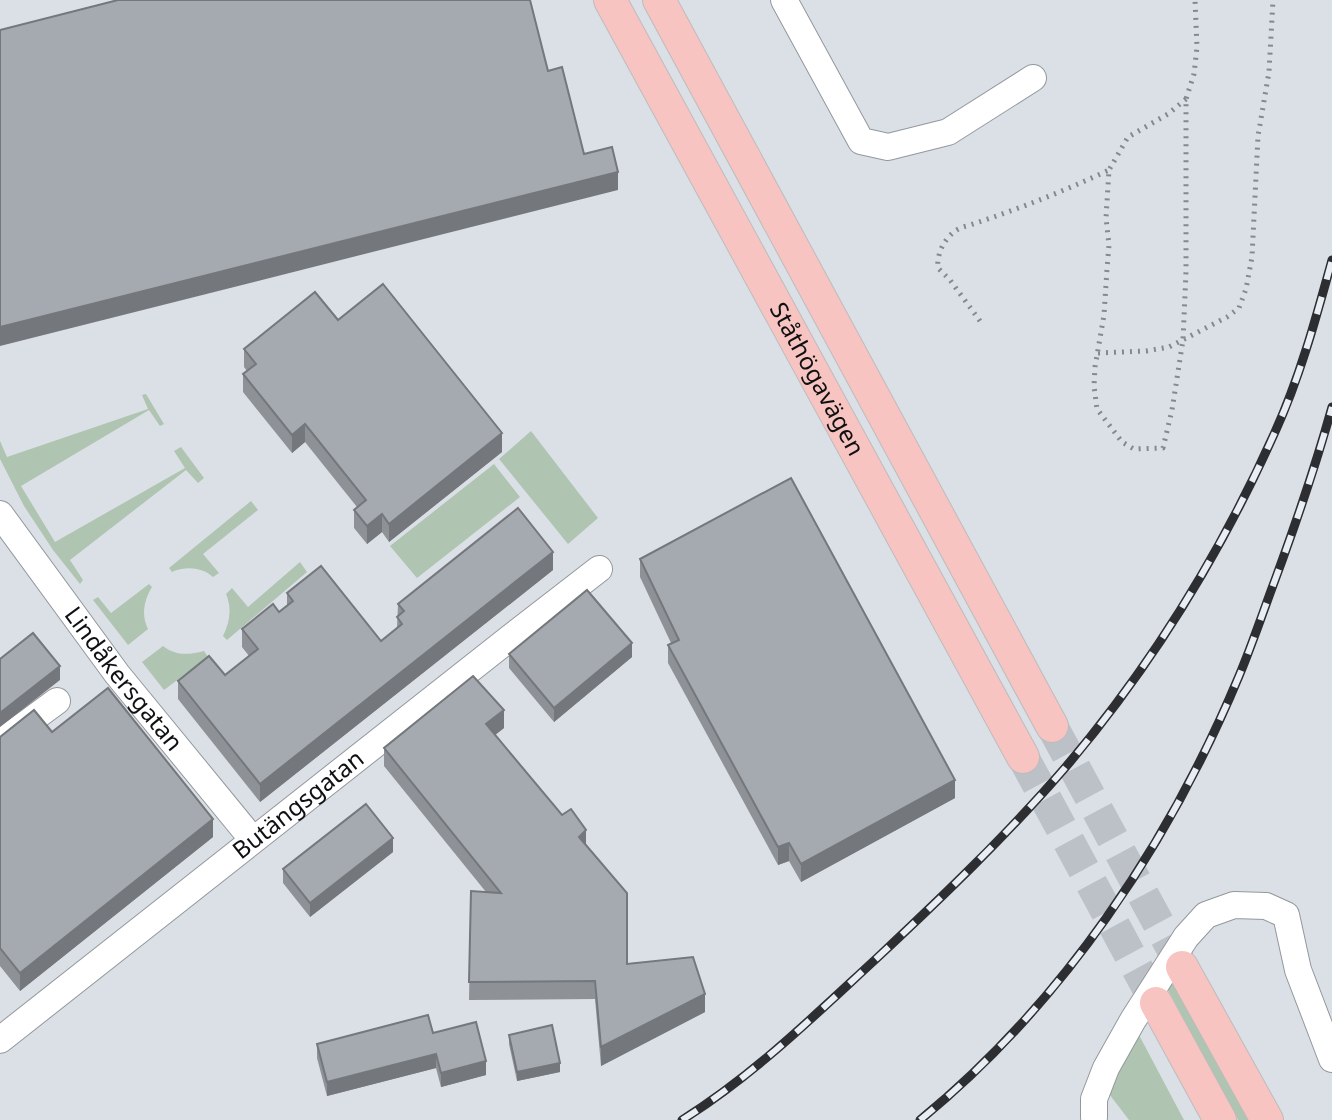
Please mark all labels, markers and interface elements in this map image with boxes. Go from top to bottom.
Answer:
street label: Ståthögavägen [763,296,874,461]
street label: Lindåkersgatan [58,599,191,757]
street label: Butängsgatan [225,741,370,866]

